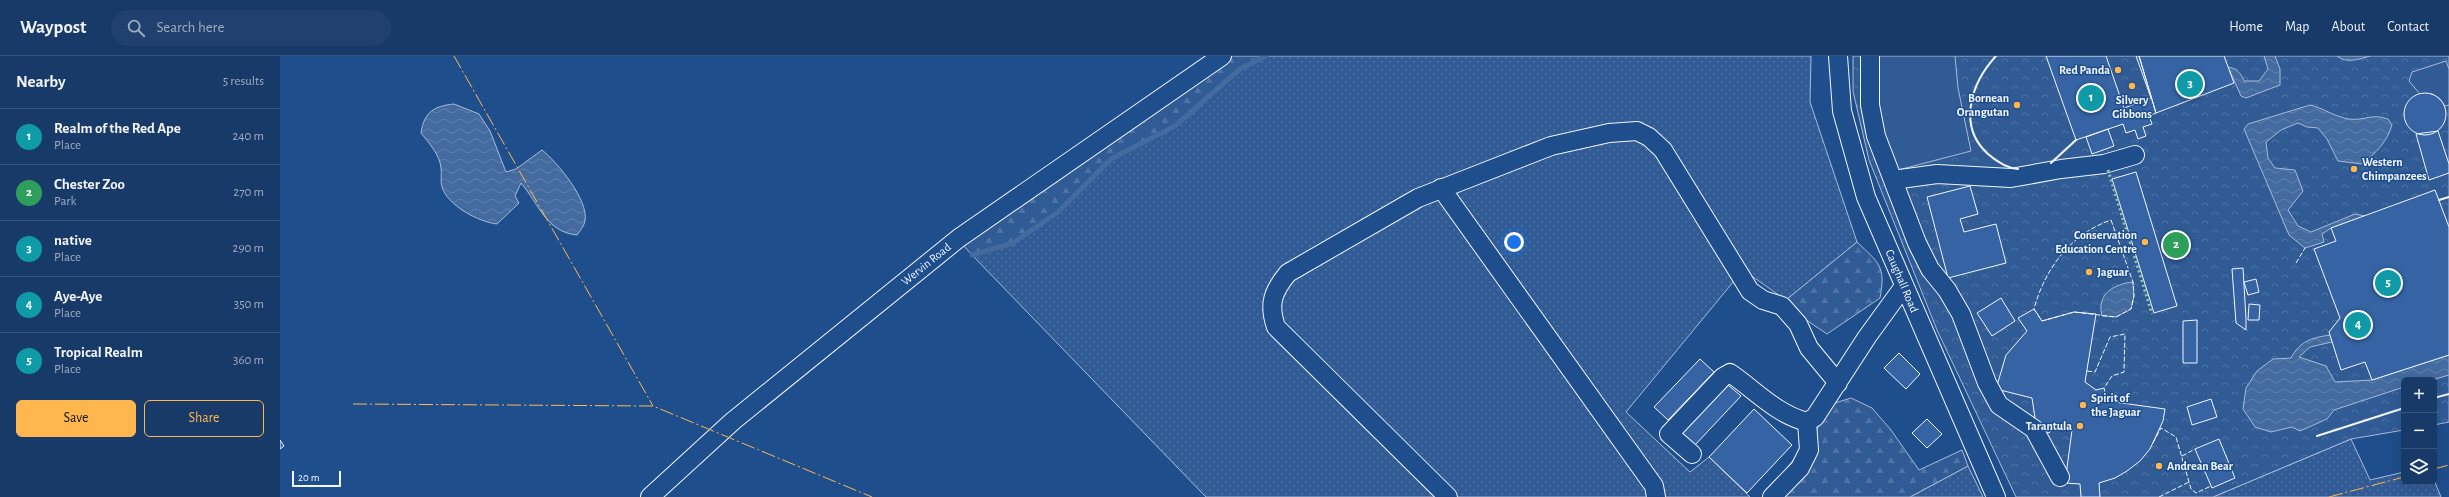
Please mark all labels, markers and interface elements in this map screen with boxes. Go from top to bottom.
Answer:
search box [111,10,391,46]
icon: search [125,17,147,39]
text: Waypost [20,18,87,37]
text: Search here [157,20,224,35]
text: Home [2229,20,2263,34]
text: Map [2285,20,2309,34]
text: About [2331,20,2365,34]
text: Contact [2387,20,2429,34]
place label: Red Panda [2059,64,2110,76]
marker: Red Panda [2113,65,2123,75]
pin: 3 [2177,69,2203,99]
text: Nearby [16,73,66,90]
text: 5 results [223,75,264,88]
marker: Silvery Gibbons [2127,81,2137,91]
pin: 1 [2078,83,2104,113]
place label: Bornean Orangutan [1957,92,2009,118]
place label: Silvery Gibbons [2112,94,2152,120]
marker: Bornean Orangutan [2012,100,2022,110]
text: Realm of the Red Ape [54,121,181,136]
text: 1 [27,130,31,143]
text: 240 m [232,130,264,143]
text: Place [54,139,81,152]
place label: Western Chimpanzees [2362,156,2427,182]
marker: Western Chimpanzees [2349,164,2359,174]
text: Chester Zoo [54,177,125,192]
text: 2 [26,186,32,199]
text: 270 m [233,186,264,199]
text: Park [54,195,76,208]
place label: Conservation Education Centre [2055,229,2137,255]
pin: 2 [2163,230,2189,260]
your location [1504,232,1524,252]
text: native [54,233,92,248]
marker: Conservation Education Centre [2140,237,2150,247]
street label: Wervin Road [899,241,953,287]
text: 3 [26,242,32,255]
text: 290 m [233,242,264,255]
street label: Caughall Road [1883,248,1921,314]
text: Place [54,251,81,264]
place label: Jaguar [2097,266,2130,278]
marker: Jaguar [2084,267,2094,277]
pin: 5 [2375,268,2401,298]
text: Aye-Aye [54,289,102,304]
text: 4 [26,298,32,311]
text: 350 m [234,298,264,311]
text: Place [54,307,81,320]
pin: 4 [2345,310,2371,340]
text: Tropical Realm [54,345,143,360]
text: 5 [26,354,32,367]
text: 360 m [233,354,264,367]
text: Place [54,363,81,376]
map controls [2401,377,2437,485]
button: + [2401,377,2437,413]
place label: Spirit of the Jaguar [2091,392,2141,418]
button: Save [16,400,136,437]
button: Share [144,400,264,437]
marker: Spirit of the Jaguar [2078,400,2088,410]
button: − [2401,413,2437,449]
place label: Tarantula [2026,420,2072,432]
marker: Tarantula [2075,421,2085,431]
button: layers [2401,449,2437,485]
place label: Andrean Bear [2167,460,2234,472]
marker: Andrean Bear [2154,461,2164,471]
scale bar [292,469,341,488]
text: 20 m [298,472,319,483]

